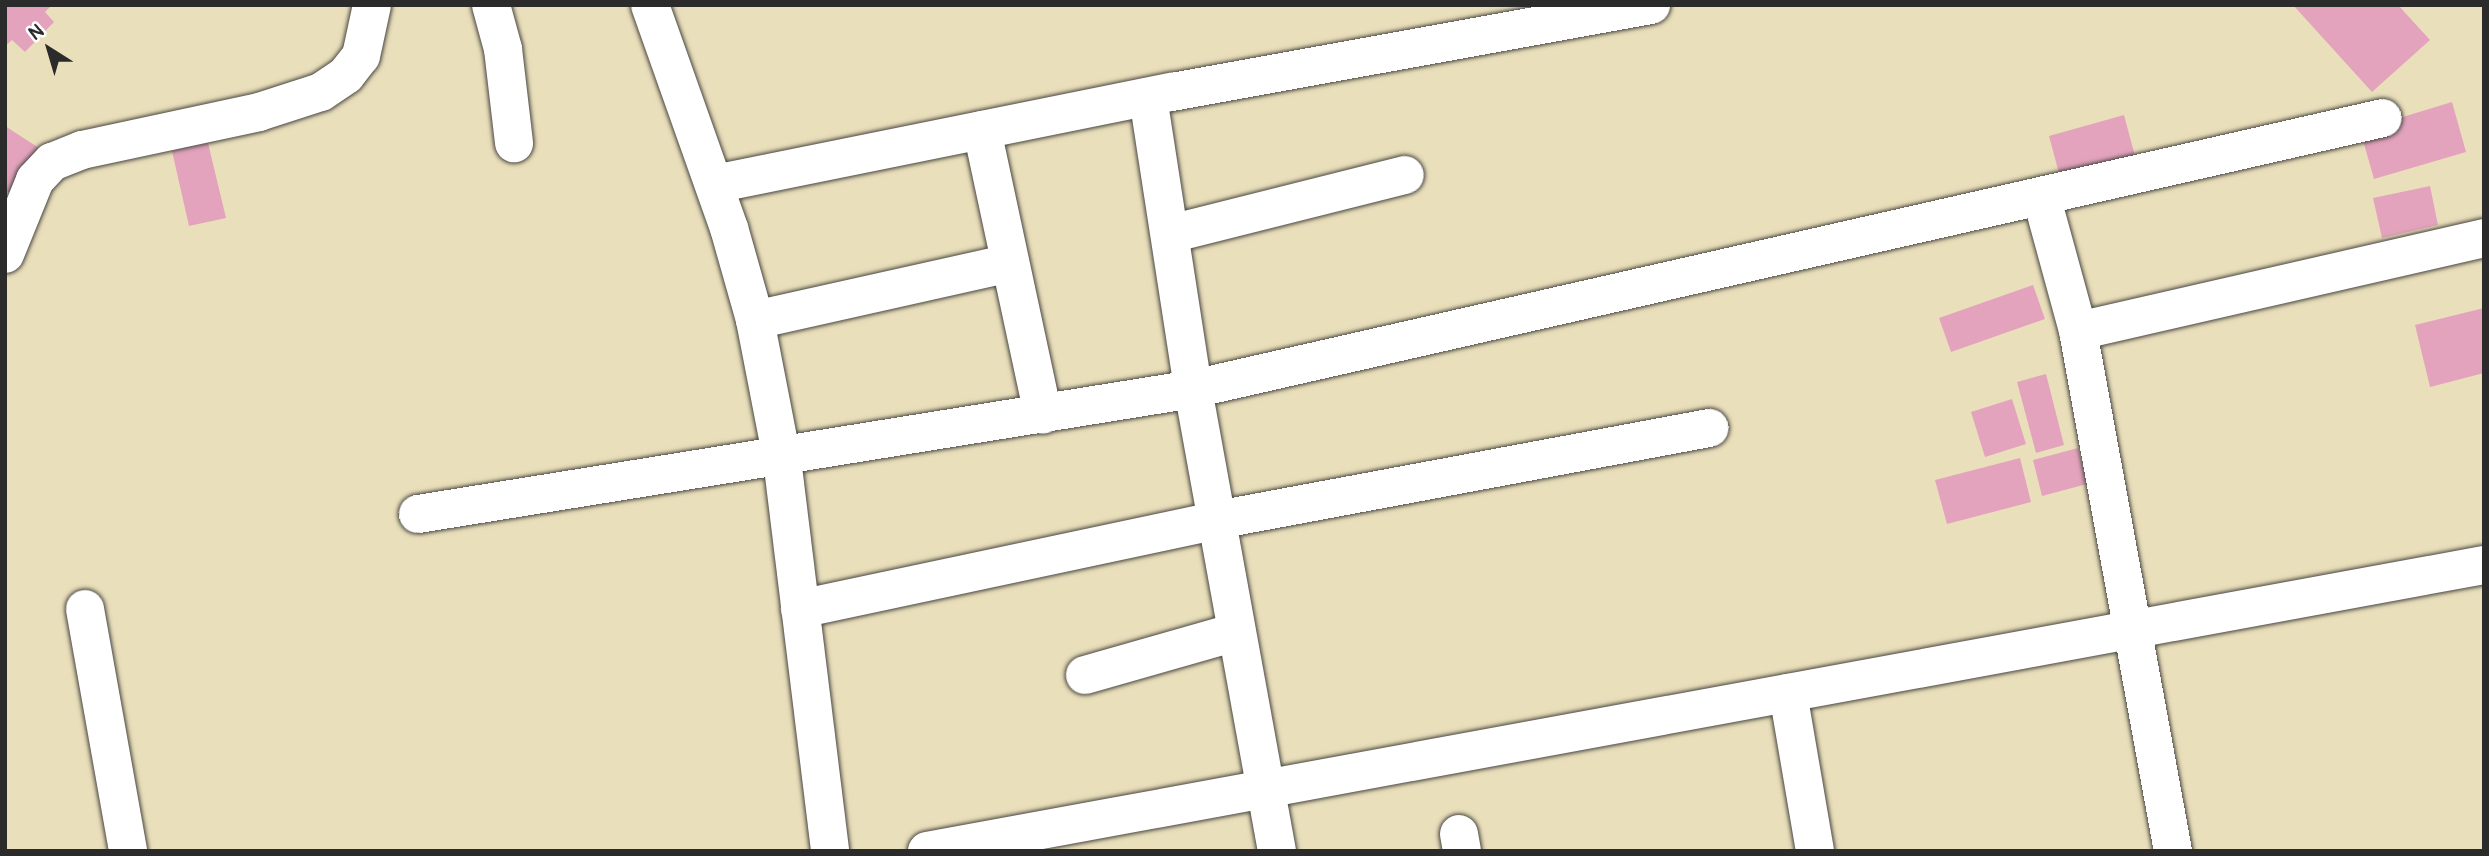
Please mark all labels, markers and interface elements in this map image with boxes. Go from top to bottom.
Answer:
north arrow [14,14,84,84]
text: N [24,19,49,46]

